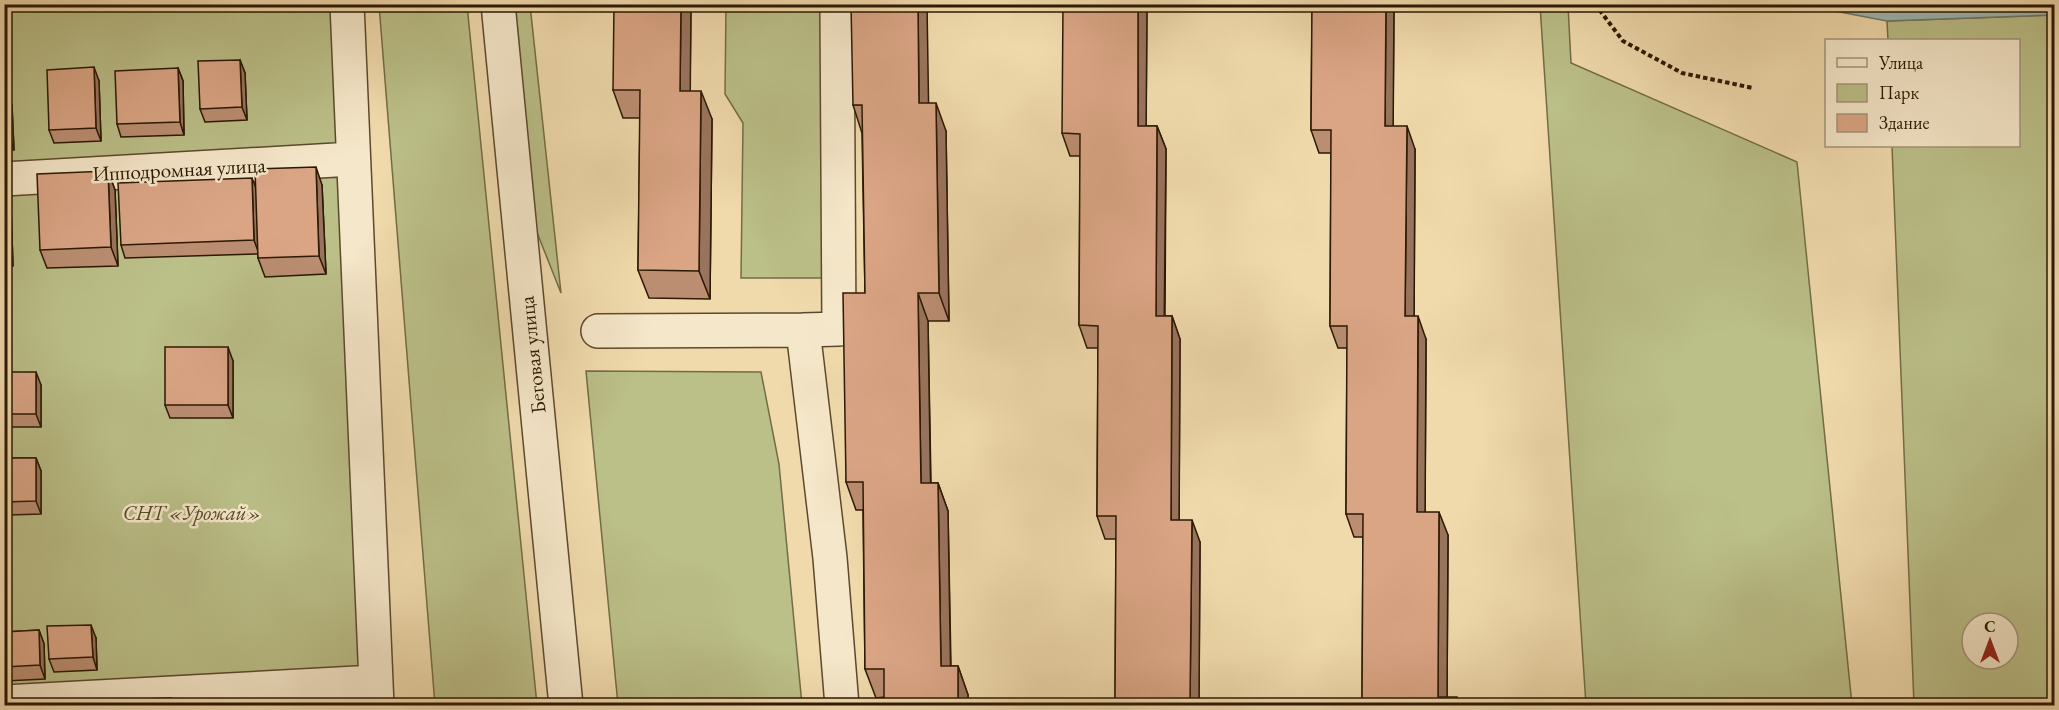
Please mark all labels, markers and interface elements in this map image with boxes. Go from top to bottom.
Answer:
legend [1825,39,2020,147]
text: Улица [1878,51,1924,74]
text: Парк [1879,81,1919,104]
text: Здание [1879,111,1929,134]
street label: Ипподромная улица [92,151,267,187]
street label: Беговая улица [512,294,552,415]
park label: СНТ «Урожай» [123,499,261,526]
north arrow [1960,611,2020,671]
text: С [1984,616,1996,637]

